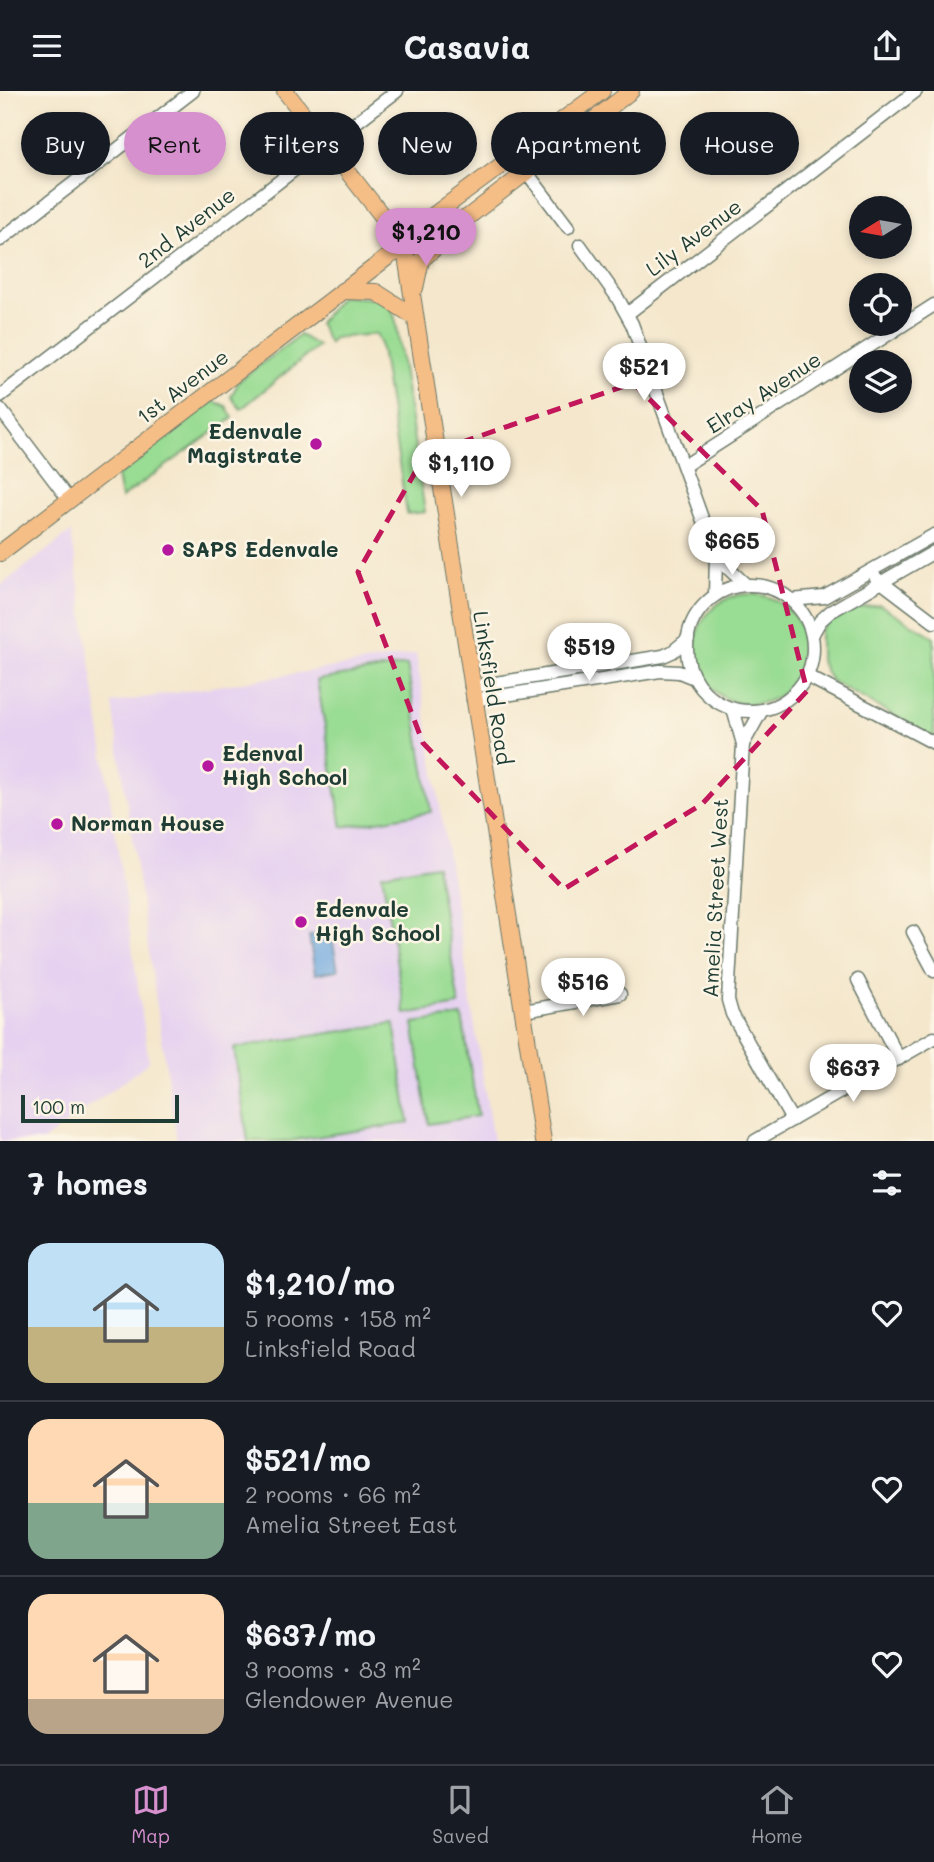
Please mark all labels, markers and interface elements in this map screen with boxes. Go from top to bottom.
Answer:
text: Casavia [404,25,530,67]
icon: menu [28,27,66,65]
icon: share [868,27,906,65]
chip: Buy [21,112,110,175]
chip: Rent [124,112,226,175]
chip: Filters [240,112,364,175]
chip: New [378,112,477,175]
chip: Apartment [491,112,666,175]
chip: House [680,112,799,175]
street label: 2nd Avenue [132,180,240,273]
street label: Lily Avenue [640,192,746,282]
north arrow [849,196,912,259]
map controls [849,196,912,413]
pin: $1,210 [369,209,483,268]
text: $1,210 [391,216,461,246]
button: locate [849,273,912,336]
street label: 1st Avenue [131,342,233,429]
pin: $521 [603,343,685,403]
street label: Elray Avenue [701,345,826,439]
button: layers [849,350,912,413]
text: $521 [619,351,669,381]
place label: Edenvale Magistrate [187,417,302,468]
marker: Edenvale Magistrate [308,436,324,452]
pin: $1,110 [404,439,518,499]
text: $1,110 [428,447,494,477]
pin: $665 [691,517,773,577]
text: $665 [704,525,760,555]
place label: SAPS Edenvale [182,535,339,562]
marker: SAPS Edenvale [160,542,176,558]
street label: Linksfield Road [468,609,519,767]
pin: $519 [548,623,630,683]
text: $519 [563,631,615,661]
place label: Edenval High School [222,739,347,790]
marker: Edenval High School [200,758,216,774]
street label: Amelia Street West [696,797,733,999]
place label: Norman House [71,809,225,836]
marker: Norman House [49,816,65,832]
place label: Edenvale High School [315,895,440,946]
marker: Edenvale High School [293,914,309,930]
pin: $516 [542,958,624,1018]
text: $516 [557,966,609,996]
pin: $637 [812,1045,894,1104]
text: $637 [826,1052,880,1082]
scale bar [21,1092,178,1124]
text: 100 m [32,1094,85,1119]
text: 7 homes [28,1163,148,1203]
icon: filters [868,1164,906,1202]
text: $1,210/mo [245,1263,395,1303]
icon: home [84,1271,168,1355]
icon: heart [868,1294,906,1332]
text: 5 rooms · 158 m² [245,1303,431,1333]
text: Linksfield Road [245,1333,416,1363]
text: $521/mo [245,1439,371,1479]
icon: home [84,1447,168,1531]
icon: heart [868,1470,906,1508]
text: 2 rooms · 66 m² [245,1479,420,1509]
text: Amelia Street East [245,1509,457,1539]
text: $637/mo [245,1614,376,1654]
icon: home [84,1622,168,1706]
icon: heart [868,1645,906,1683]
text: 3 rooms · 83 m² [245,1654,421,1684]
text: Glendower Avenue [245,1684,454,1714]
tab: Map [131,1781,170,1848]
tab: Saved [432,1781,489,1848]
tab: Home [751,1781,803,1848]

